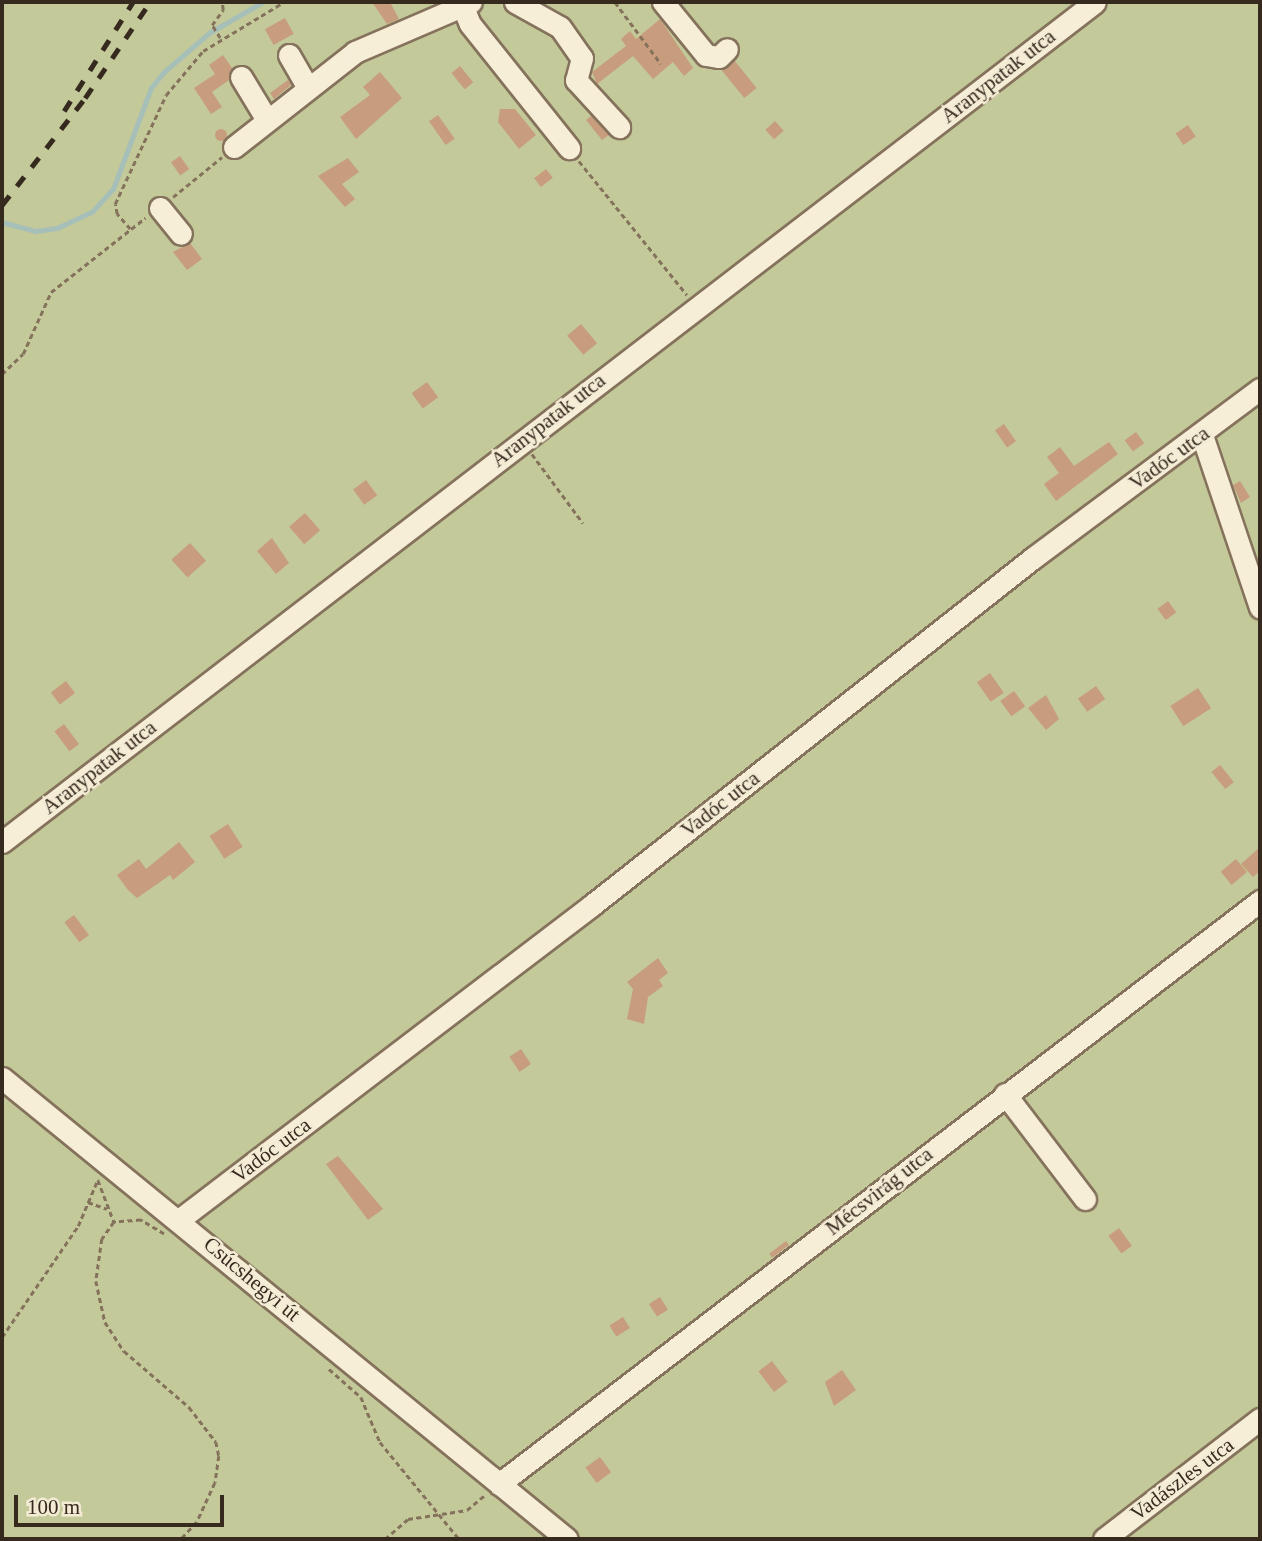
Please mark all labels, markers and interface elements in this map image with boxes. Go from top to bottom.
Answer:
street label: Aranypatak utca [936,24,1060,128]
street label: Aranypatak utca [486,368,610,472]
street label: Vadóc utca [1124,421,1214,495]
street label: Aranypatak utca [37,715,161,819]
street label: Vadóc utca [676,766,764,842]
street label: Vadóc utca [226,1112,316,1188]
street label: Mécsvirág utca [820,1141,938,1241]
street label: Csúcshegyi út [199,1231,305,1327]
street label: Vadászles utca [1125,1432,1239,1526]
scale bar [18,1482,228,1526]
text: 100 m [27,1495,80,1519]

